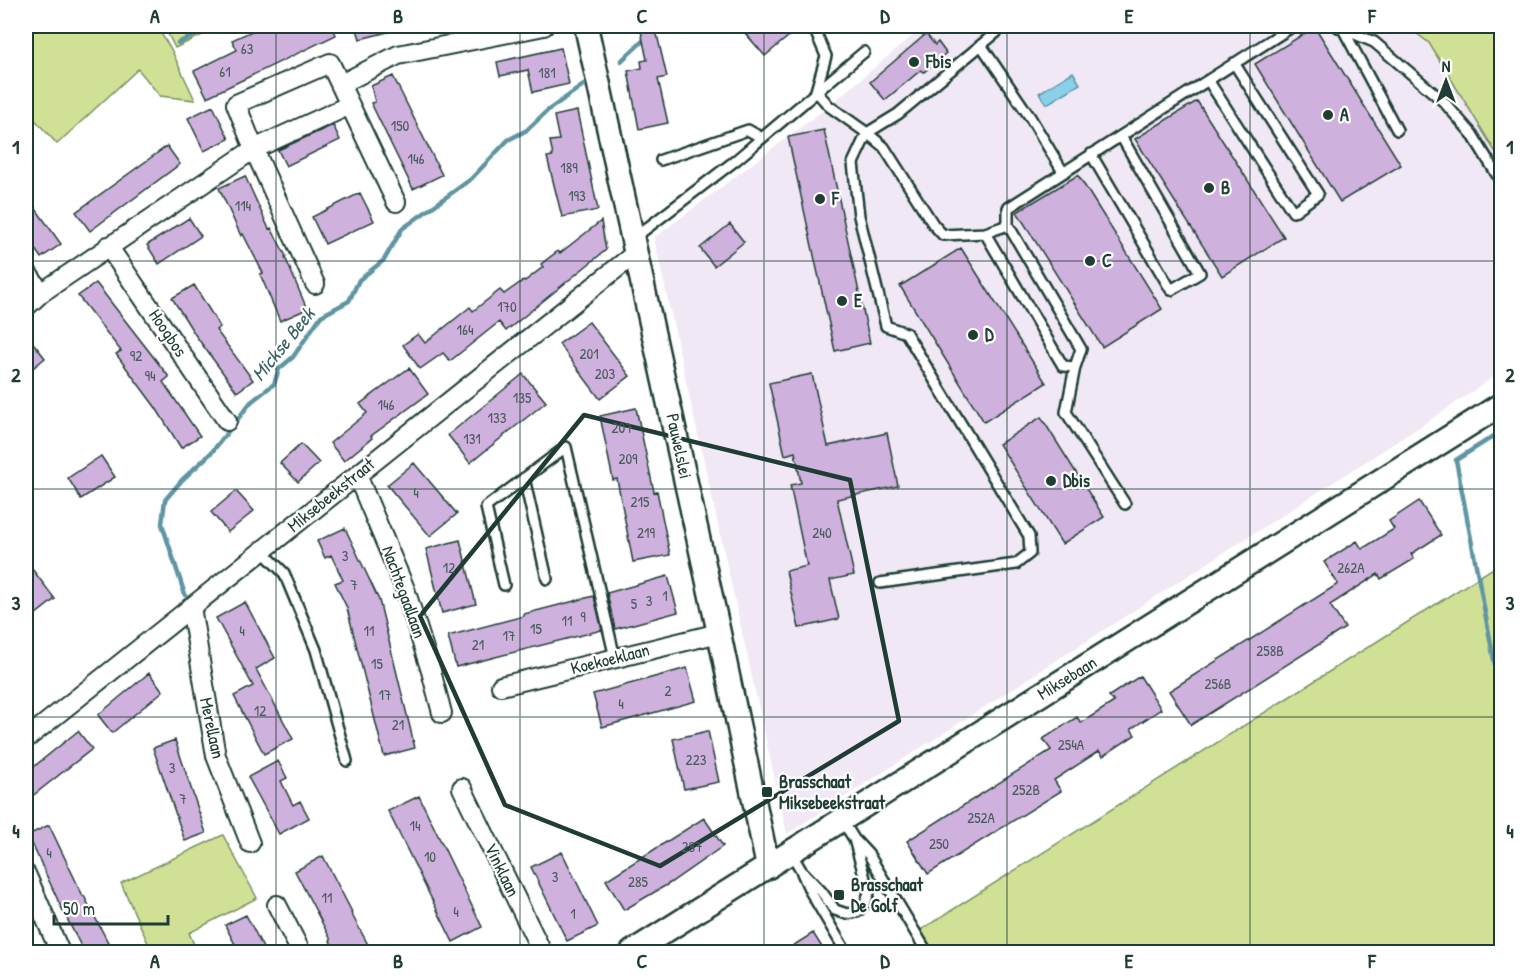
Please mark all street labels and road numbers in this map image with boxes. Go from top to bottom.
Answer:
street label: Hoogbos [143,304,194,362]
street label: Pauwelslei [660,411,699,481]
street label: Miksebeekstraat [282,451,380,538]
street label: Nachtegaallaan [376,542,433,642]
street label: Koekoeklaan [568,637,652,680]
street label: Miksebaan [1032,649,1101,706]
street label: Merellaan [194,695,231,761]
street label: Vinklaan [479,839,526,901]

